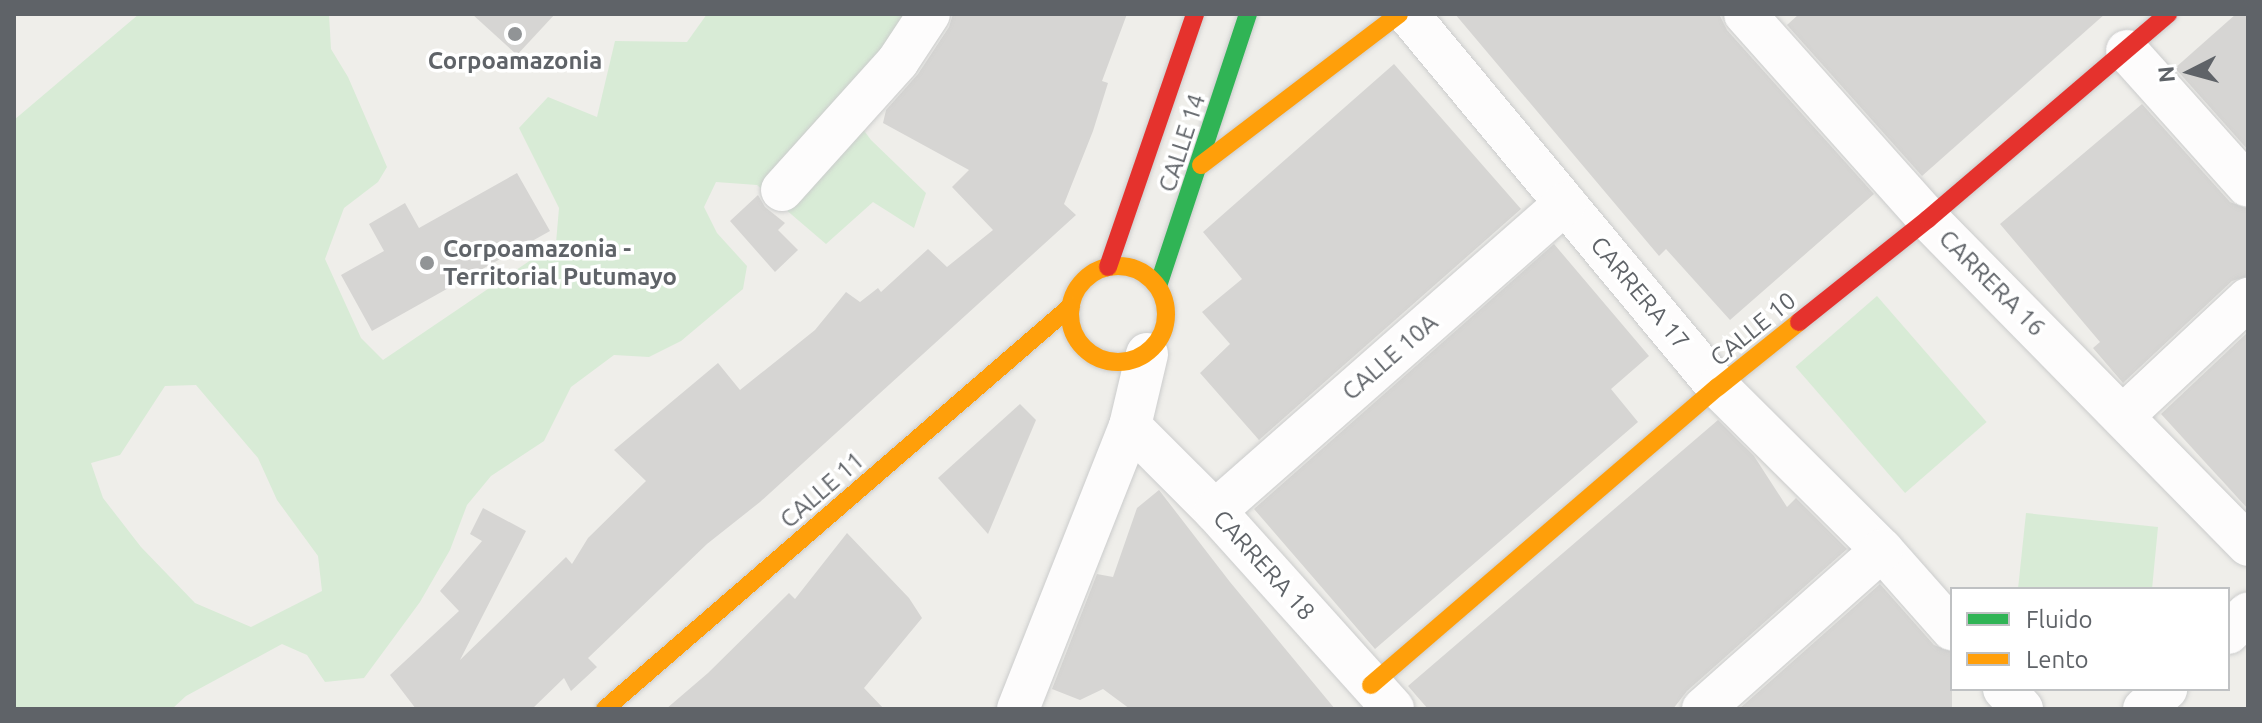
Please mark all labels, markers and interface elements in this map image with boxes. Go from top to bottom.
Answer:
marker: Corpoamazonia [506,25,524,43]
north arrow [2150,32,2230,112]
place label: Corpoamazonia [428,47,602,75]
text: N [2152,65,2179,84]
street label: CALLE 14 [1153,90,1211,196]
street label: CARRERA 16 [1933,224,2051,342]
street label: CARRERA 17 [1585,231,1695,355]
place label: Corpoamazonia - Territorial Putumayo [443,235,677,291]
marker: Corpoamazonia - Territorial Putumayo [418,254,436,272]
street label: CALLE 10 [1705,286,1801,372]
street label: CALLE 10A [1336,308,1444,406]
street label: CALLE 11 [774,446,870,534]
street label: CARRERA 18 [1207,504,1321,626]
legend [1950,587,2230,691]
text: Fluido [2026,606,2093,633]
text: Lento [2026,646,2089,673]

